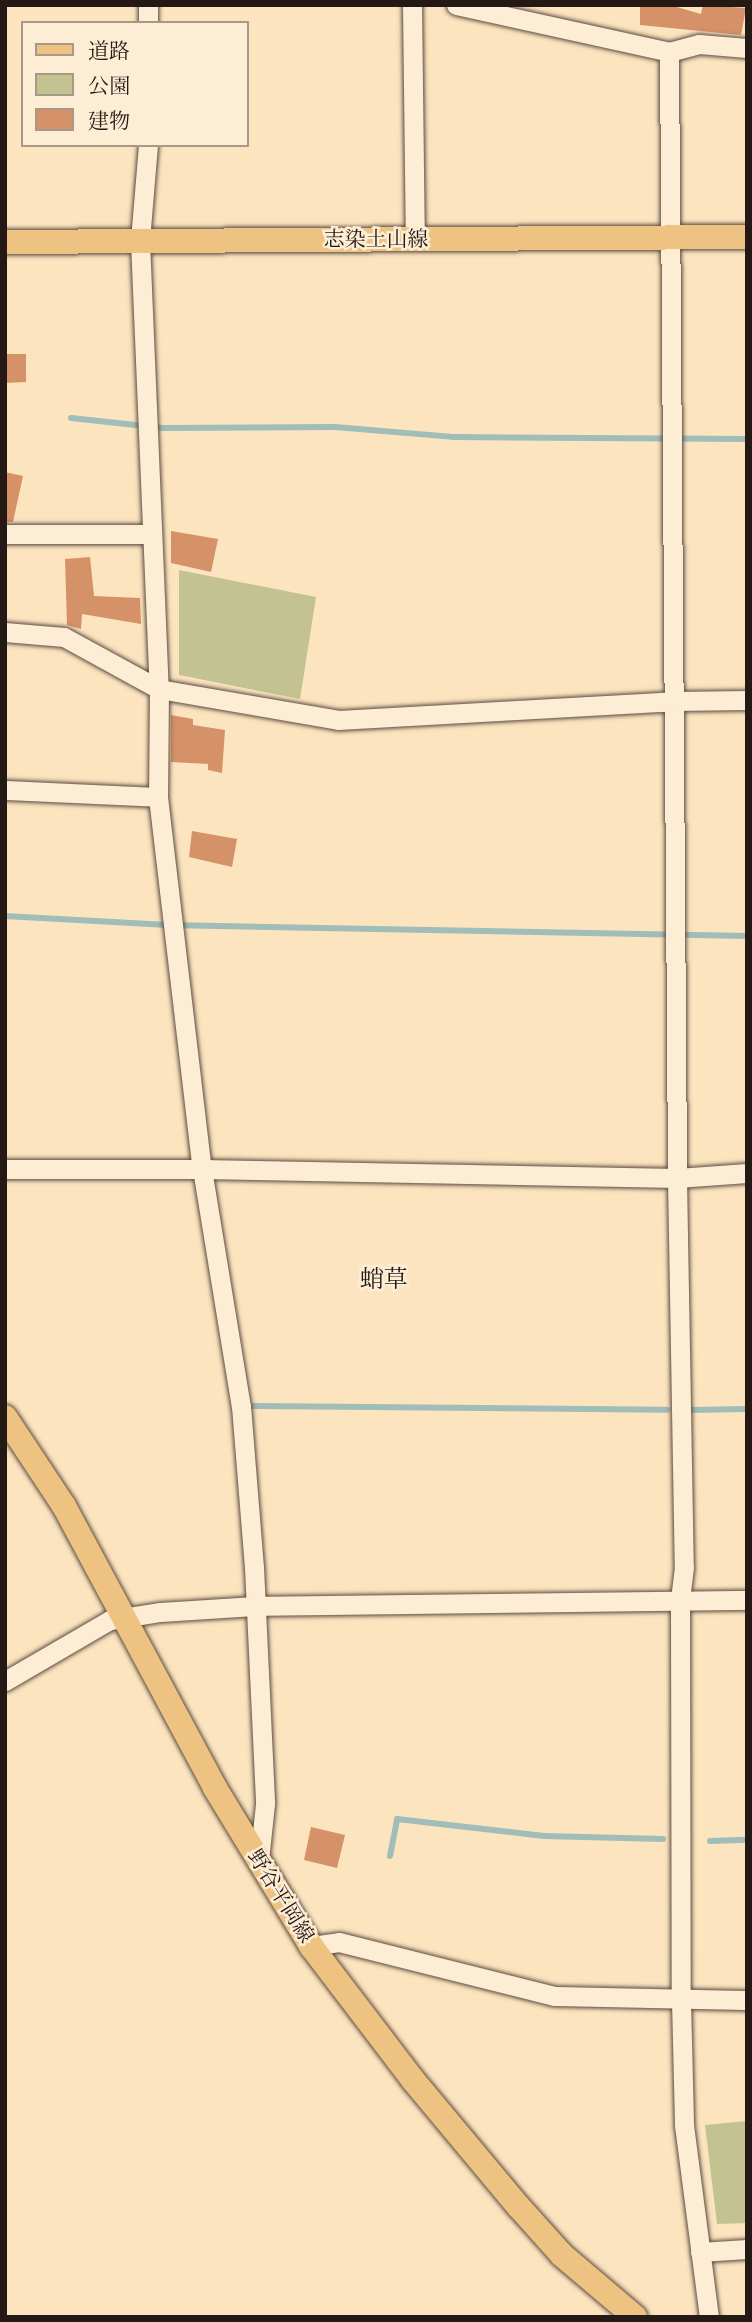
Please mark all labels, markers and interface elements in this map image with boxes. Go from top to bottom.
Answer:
legend [21,21,248,147]
text: 道路 [88,37,130,65]
text: 公園 [88,72,130,100]
text: 建物 [88,107,130,135]
street label: 志染土山線 [324,226,428,252]
district label: 蛸草 [360,1266,408,1294]
street label: 野谷平岡線 [242,1845,320,1947]

